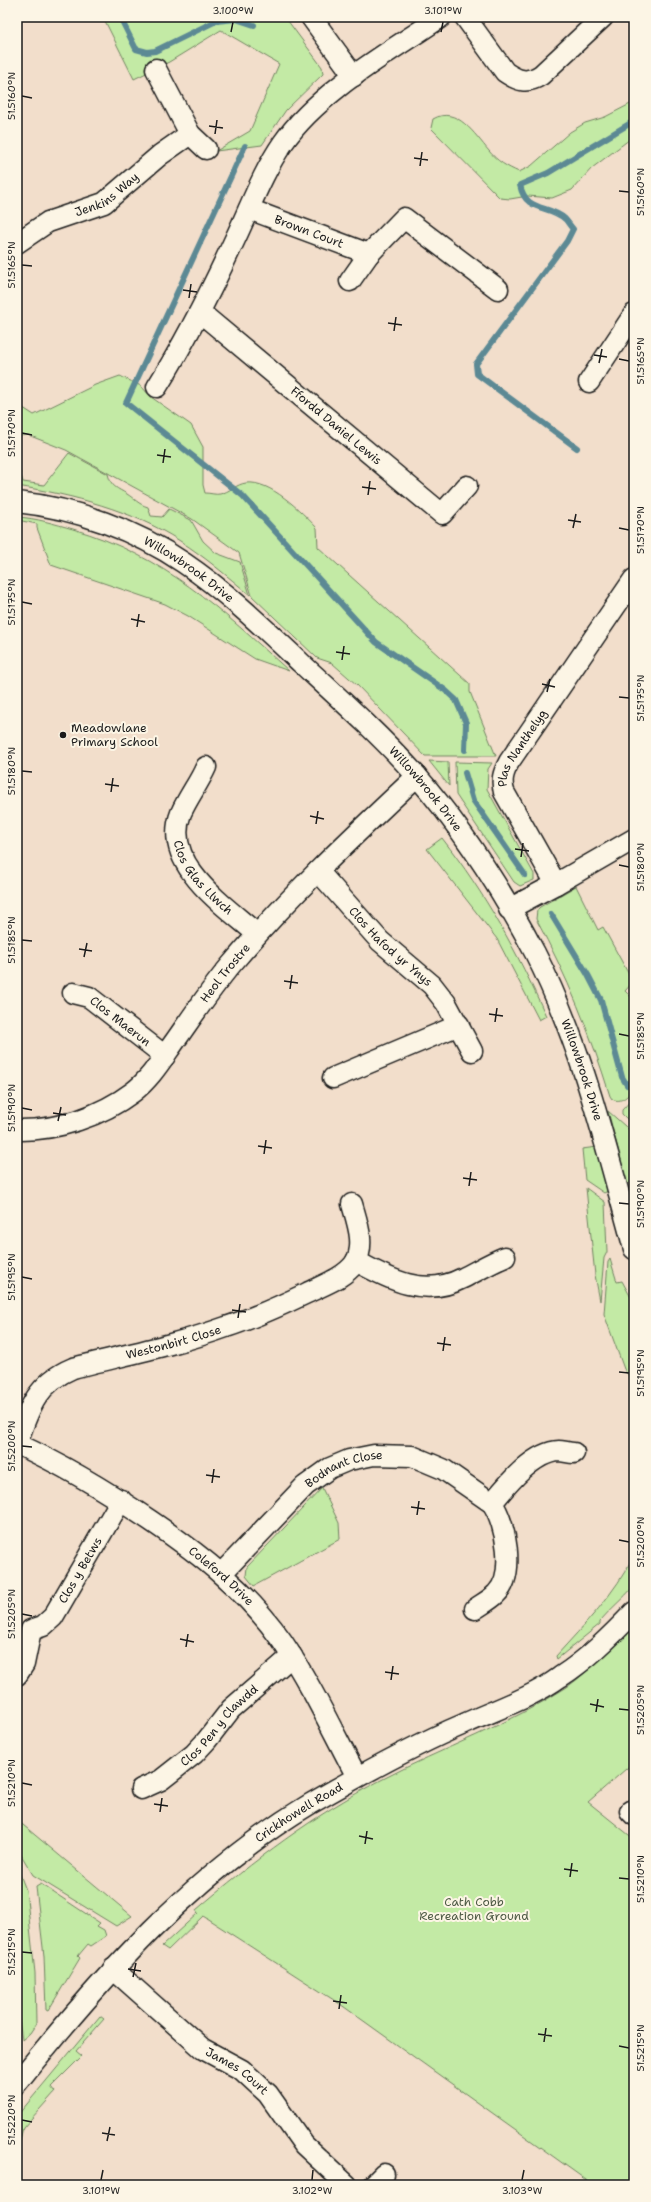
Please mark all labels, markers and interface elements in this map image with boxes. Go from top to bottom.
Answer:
text: 3.100°W [212,4,254,17]
text: 3.101°W [424,4,462,17]
text: 51.5160°N [5,72,18,120]
text: 51.5160°N [634,168,647,216]
street label: Jenkins Way [73,169,142,220]
street label: Brown Court [272,211,346,252]
text: 51.5165°N [5,241,18,289]
text: 51.5165°N [634,337,647,385]
street label: Ffordd Daniel Lewis [287,383,385,469]
text: 51.5170°N [5,409,18,457]
text: 51.5170°N [634,506,647,554]
street label: Willowbrook Drive [141,533,238,606]
text: 51.5175°N [5,579,18,625]
text: 51.5175°N [634,675,647,721]
street label: Plas Nanthelyg [495,706,551,787]
place label: Meadowlane Primary School [71,720,158,750]
marker: Meadowlane Primary School [58,730,68,740]
street label: Willowbrook Drive [385,743,466,835]
text: 51.5180°N [5,747,18,795]
street label: Clos Glas Llwch [170,839,236,918]
text: 51.5180°N [634,843,647,891]
street label: Clos Hafod yr Ynys [345,903,436,990]
text: 51.5185°N [5,916,18,964]
street label: Heol Trostre [197,940,254,1006]
street label: Clos Maerun [86,993,154,1050]
text: 51.5185°N [634,1012,647,1060]
street label: Willowbrook Drive [557,1017,606,1123]
text: 51.5190°N [5,1084,18,1132]
text: 51.5190°N [634,1180,647,1228]
text: 51.5195°N [5,1253,18,1301]
street label: Westonbirt Close [124,1321,223,1363]
text: 51.5195°N [634,1349,647,1397]
text: 51.5200°N [5,1420,18,1472]
street label: Bodnant Close [302,1447,383,1491]
text: 51.5200°N [634,1516,647,1568]
street label: Clos y Betws [55,1534,106,1606]
street label: Coleford Drive [185,1543,257,1609]
text: 51.5205°N [5,1589,18,1639]
street label: Clos Pen y Clawdd [177,1681,262,1770]
text: 51.5205°N [634,1685,647,1735]
text: 51.5210°N [5,1759,18,1807]
street label: Crickhowell Road [252,1779,346,1846]
text: 51.5210°N [634,1855,647,1903]
park label: Cath Cobb Recreation Ground [419,1894,529,1924]
text: 51.5215°N [5,1928,18,1976]
text: 51.5215°N [634,2024,647,2072]
street label: James Court [203,2044,272,2098]
text: 51.5220°N [5,2095,18,2145]
text: 3.101°W [82,2184,120,2197]
text: 3.102°W [292,2184,333,2197]
text: 3.103°W [502,2184,543,2197]

